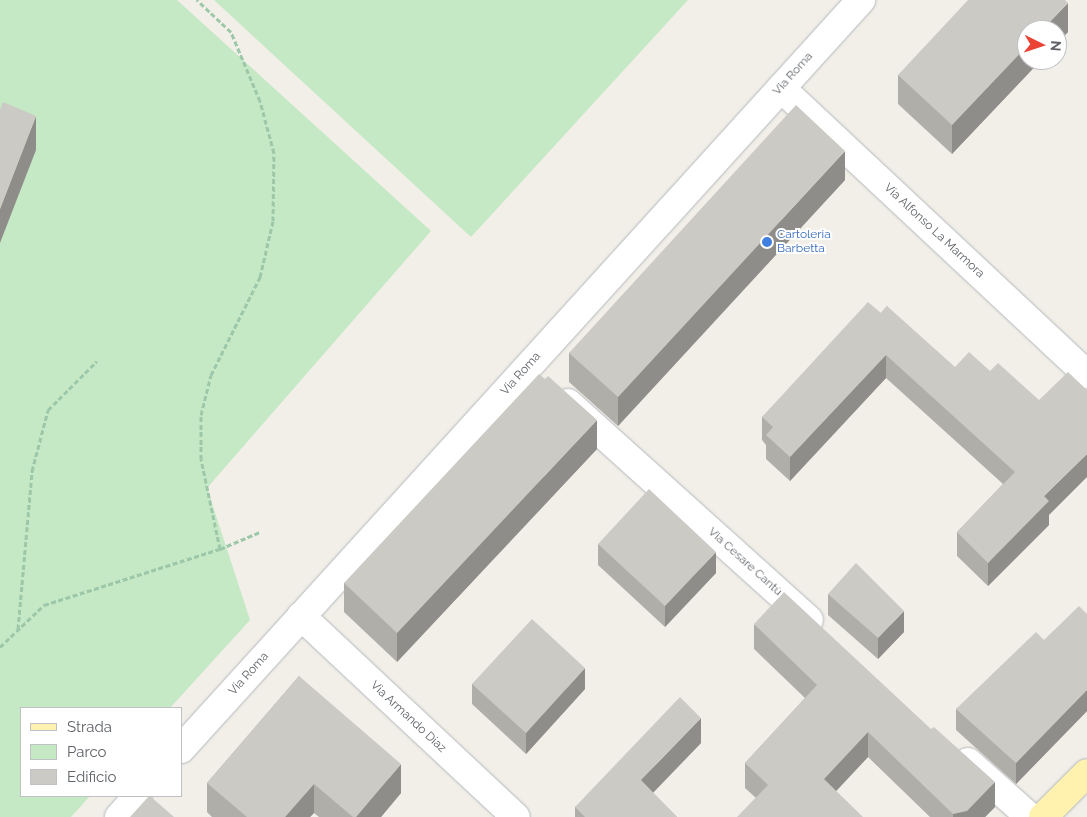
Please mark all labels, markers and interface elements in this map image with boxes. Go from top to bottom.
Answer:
north arrow [1017,20,1067,70]
text: N [1048,40,1064,52]
street label: Via Roma [770,50,816,98]
street label: Via Alfonso La Marmora [881,181,987,281]
place label: Cartoleria Barbetta [777,228,831,256]
marker: Cartoleria Barbetta [761,236,773,248]
street label: Via Roma [498,350,544,398]
street label: Via Cesare Cantù [705,525,785,599]
street label: Via Roma [226,650,272,698]
street label: Via Armando Diaz [367,678,449,756]
legend [20,707,182,797]
text: Strada [67,718,112,736]
text: Parco [67,743,107,761]
text: Edificio [67,768,117,786]

